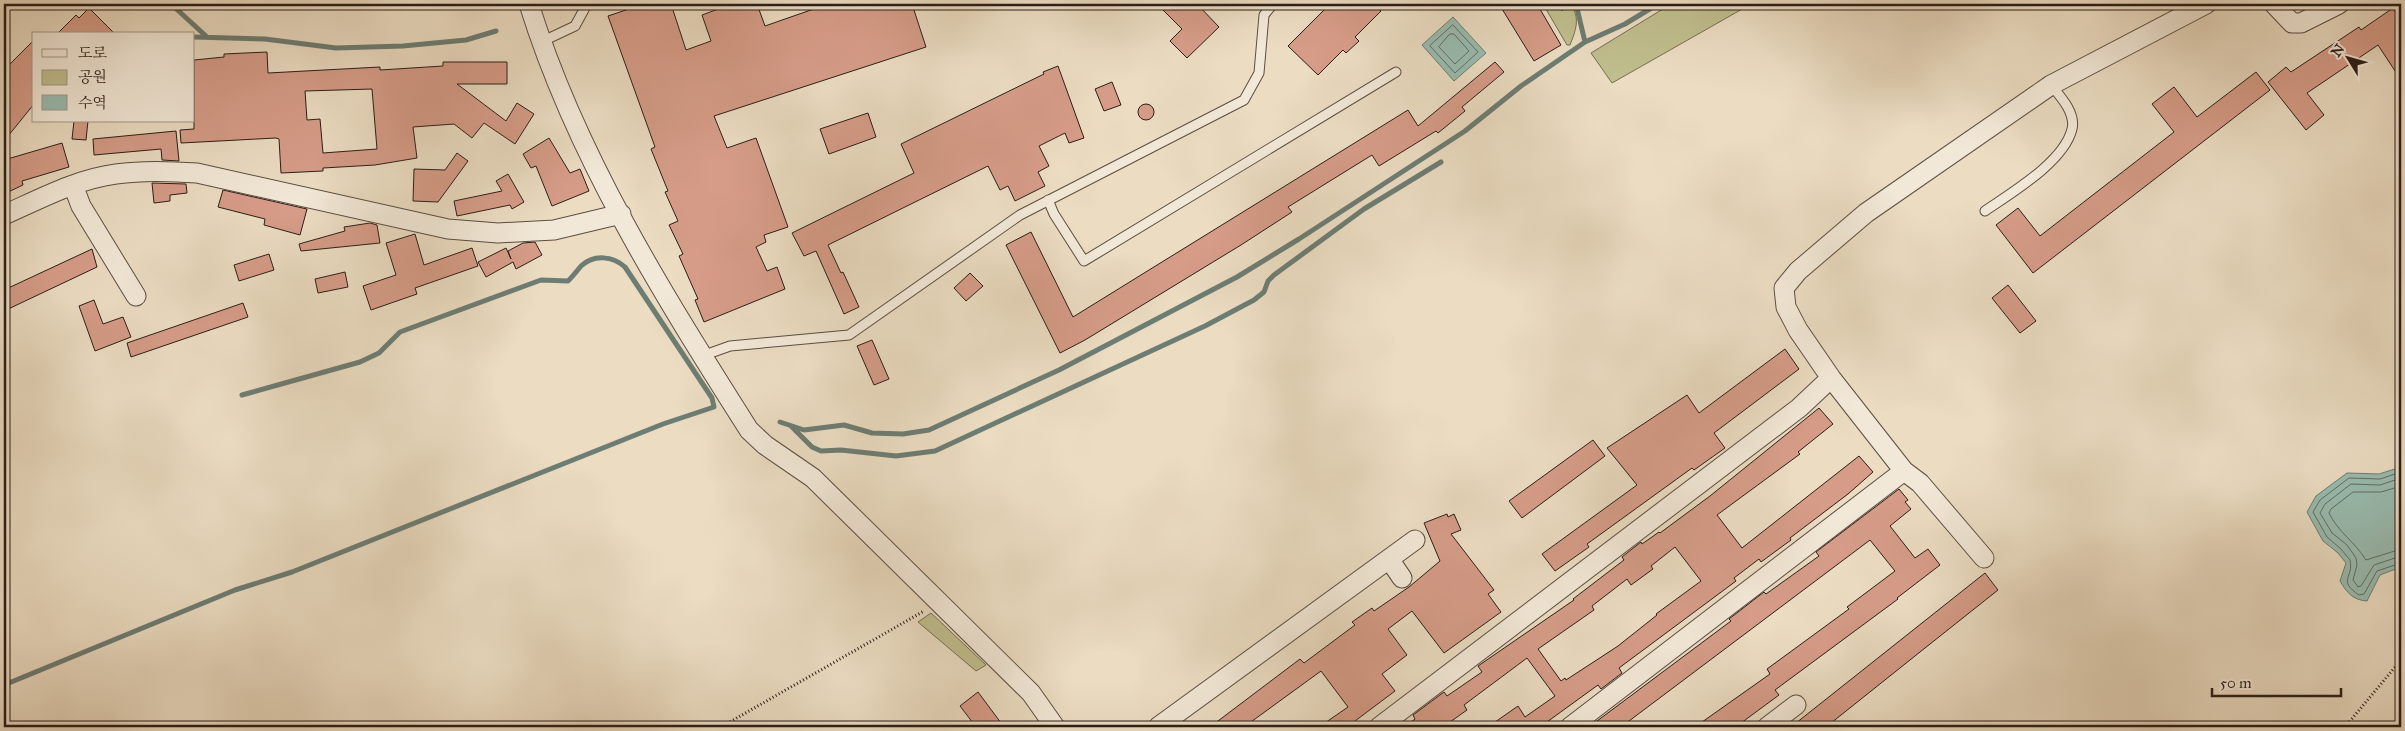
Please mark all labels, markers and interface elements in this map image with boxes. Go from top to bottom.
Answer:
legend [32,32,195,122]
north arrow [2322,32,2372,82]
text: N [2328,41,2348,60]
text: 도로 [78,44,107,62]
text: 공원 [78,68,107,86]
text: 수역 [78,94,107,112]
scale bar [2212,666,2341,698]
text: 50 m [2220,674,2252,692]

